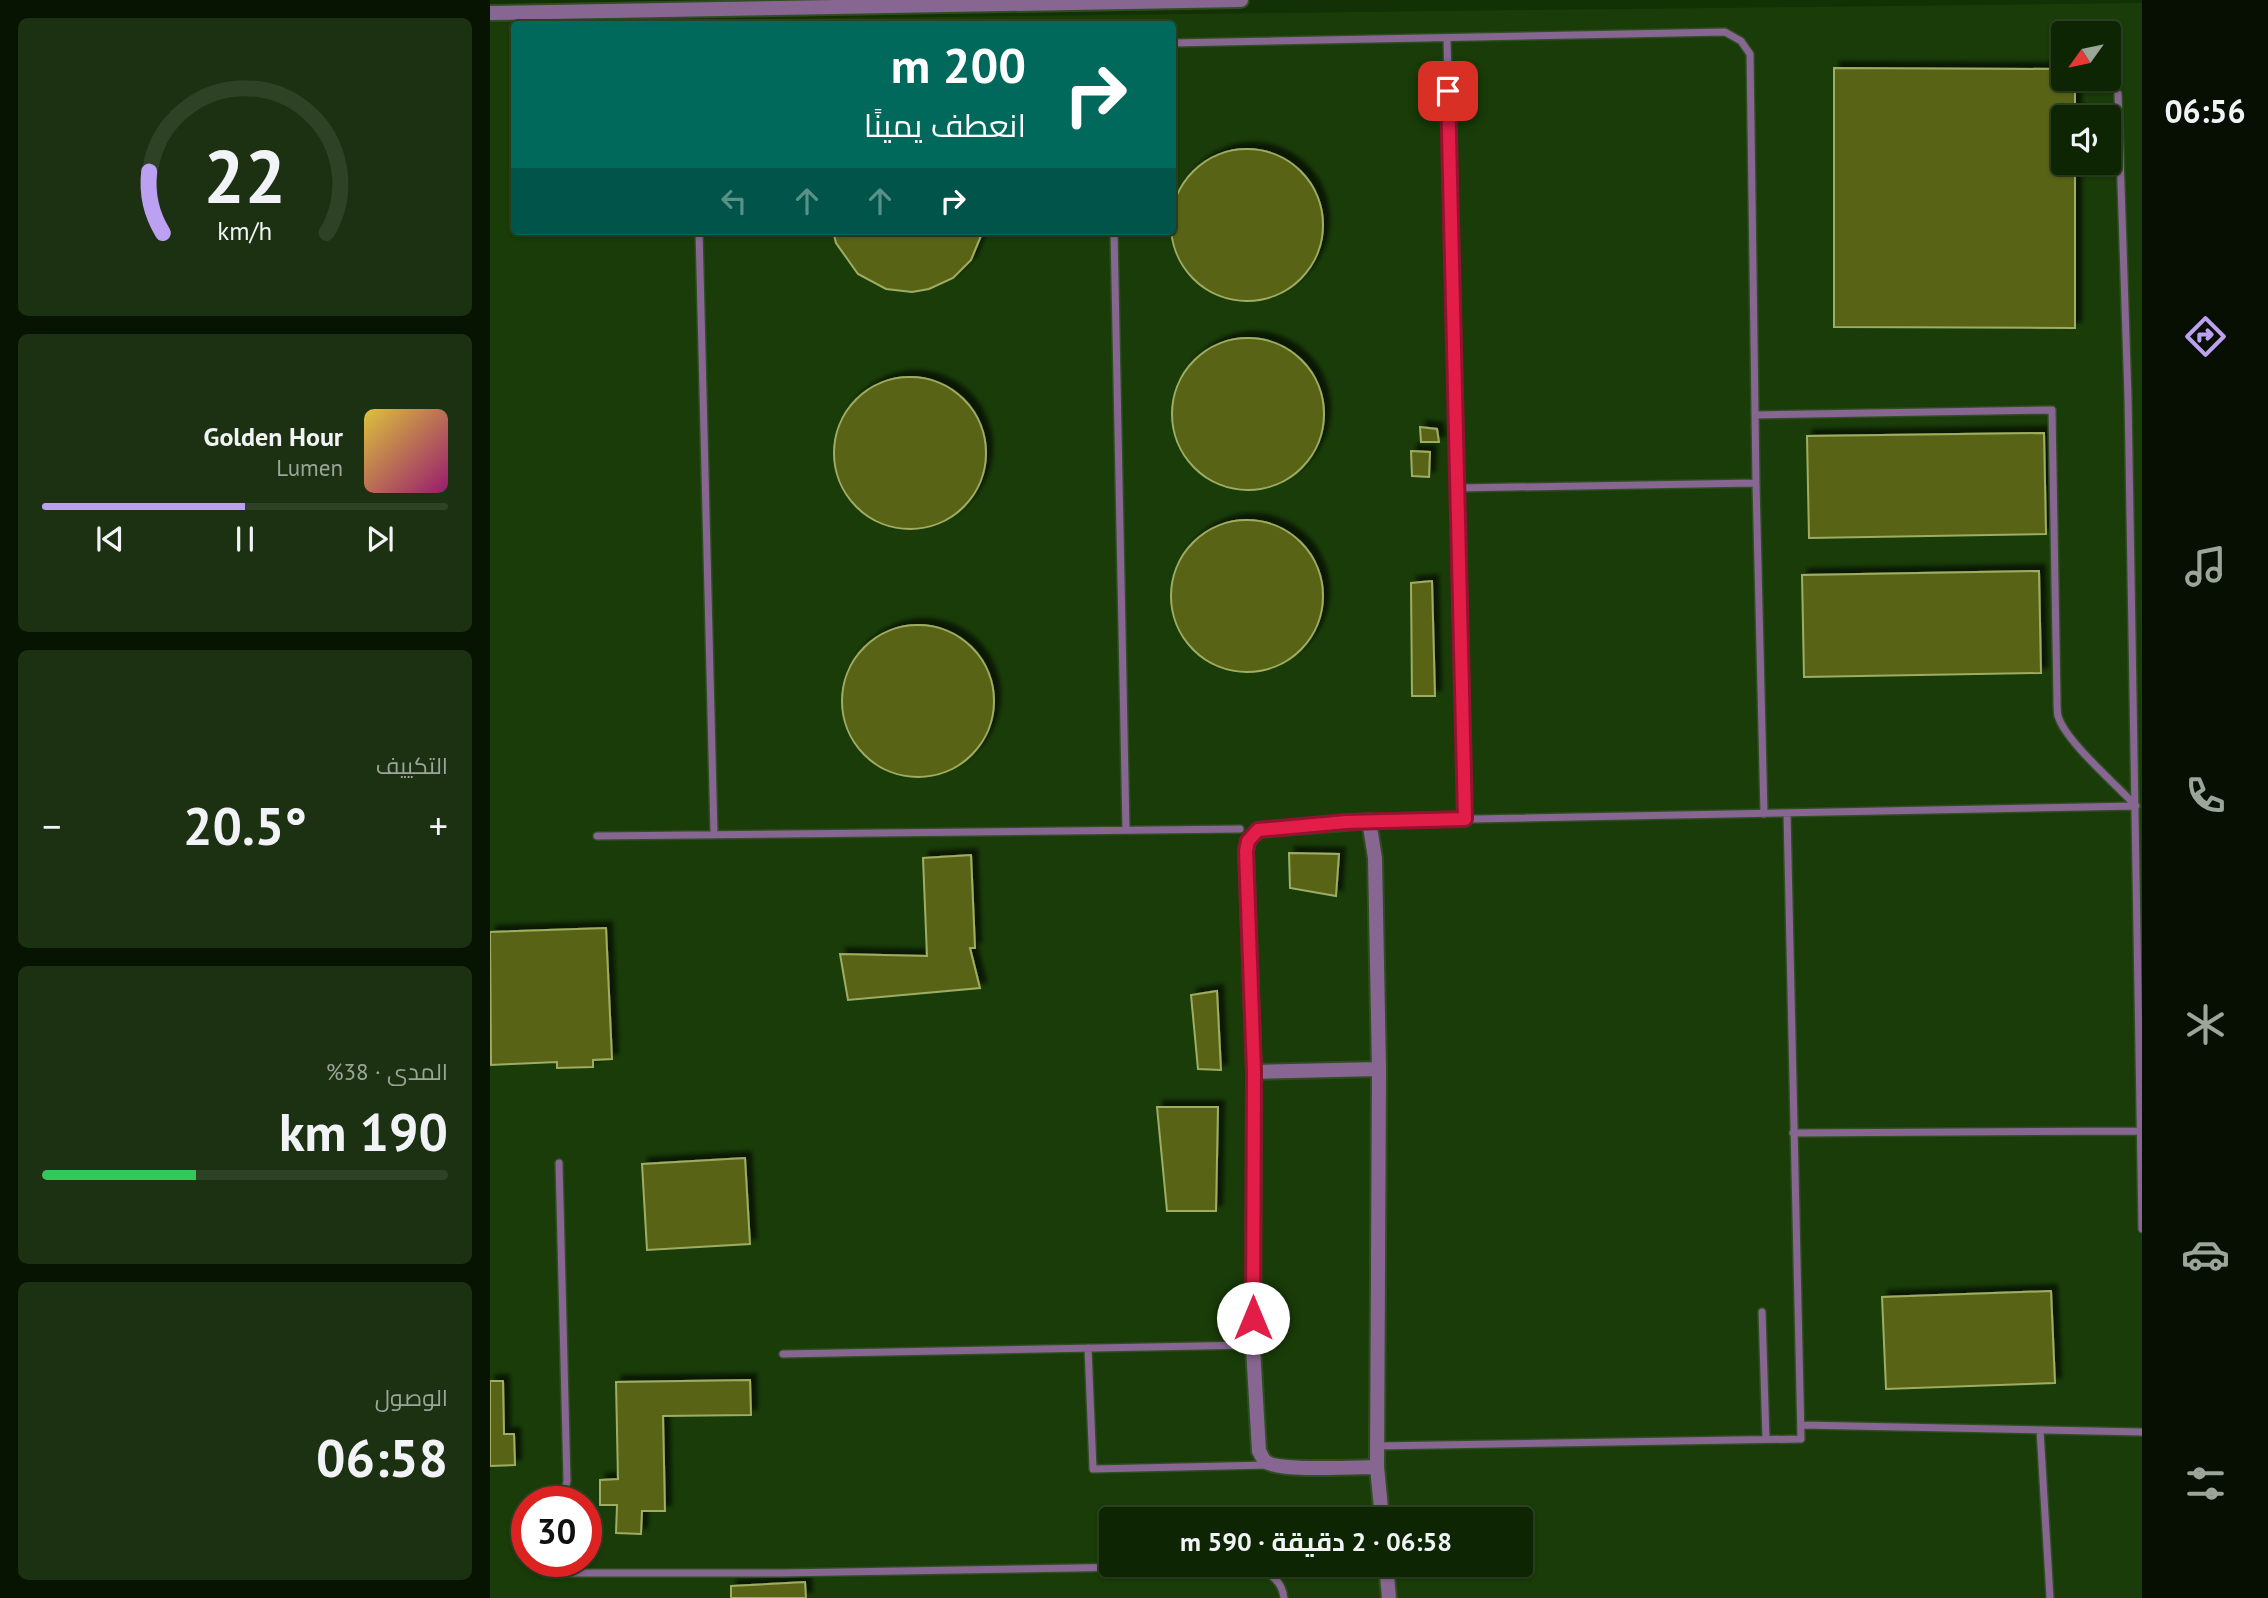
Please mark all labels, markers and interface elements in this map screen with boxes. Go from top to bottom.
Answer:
north arrow [2051,21,2121,91]
map controls [2051,21,2121,175]
text: 200 m [891,33,1026,97]
icon: right [1050,49,1141,140]
pin [1418,61,1478,121]
icon: arrive [1429,72,1467,110]
text: 06:56 [2164,90,2246,132]
text: انعطف يمينًا [864,104,1026,146]
button: sound [2051,105,2121,175]
text: 22 [204,129,286,223]
icon: left [715,182,753,220]
icon: ahead [788,182,826,220]
icon: ahead [861,182,899,220]
icon: right [934,182,972,220]
text: km/h [218,215,272,247]
icon: directions [2181,312,2230,361]
text: Golden Hour [204,420,343,453]
text: Lumen [276,453,343,482]
icon: previous [91,520,129,558]
icon: pause [226,520,264,558]
icon: next [361,520,399,558]
icon: music [2181,542,2230,591]
text: التكييف [376,751,448,780]
icon: phone [2181,771,2230,820]
text: 20.5° [183,792,307,859]
text: − [42,801,61,850]
text: + [429,801,448,850]
icon: climate [2181,1000,2230,1049]
text: المدى · 38% [326,1057,448,1086]
text: 190 km [279,1098,448,1165]
icon: car [2181,1230,2230,1279]
position arrow [1216,1281,1290,1355]
text: الوصول [375,1383,448,1412]
text: 06:58 [316,1424,448,1491]
icon: filters [2181,1459,2230,1508]
speed limit sign: 30 [511,1486,602,1577]
text: 06:58 · 2 دقيقة · 590 m [1180,1525,1452,1558]

